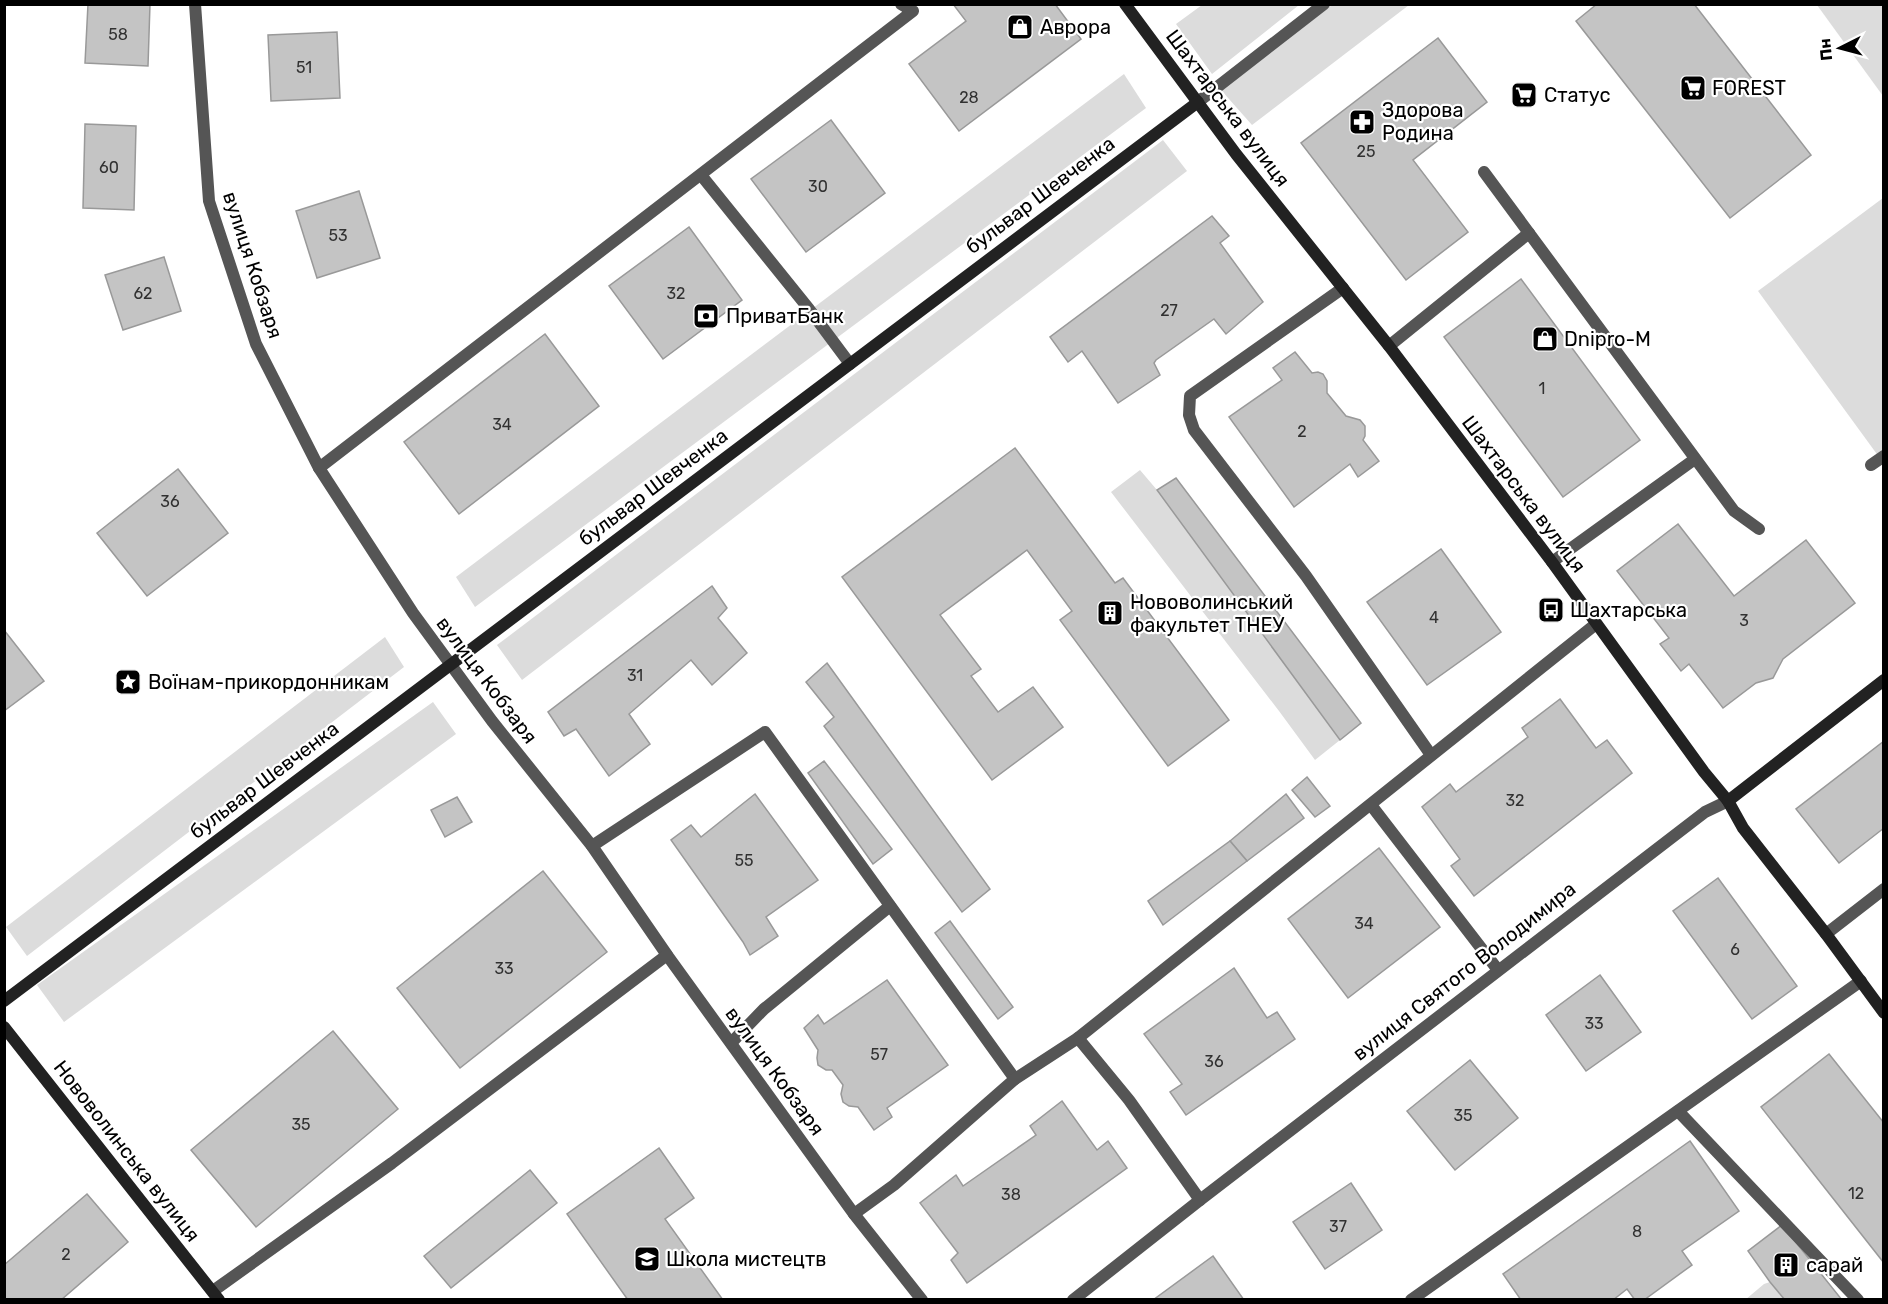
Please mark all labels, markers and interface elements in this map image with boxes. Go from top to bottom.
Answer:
shop icon: Аврора [1005,12,1035,42]
place label: Аврора [1040,15,1111,39]
north arrow [1810,18,1870,78]
house number: 58 [108,25,128,44]
street label: Шахтарська вулиця [1161,25,1295,191]
text: Пн [1815,38,1836,62]
house number: 51 [296,58,312,77]
supermarket icon: FOREST [1678,73,1708,103]
place label: FOREST [1712,76,1787,100]
supermarket icon: Статус [1509,80,1539,110]
place label: Статус [1544,83,1610,107]
house number: 28 [959,88,979,107]
place label: Здорова Родина [1382,98,1464,145]
pharmacy icon: Здорова Родина [1347,107,1377,137]
street label: бульвар Шевченка [961,131,1119,259]
house number: 25 [1357,142,1375,161]
house number: 60 [99,158,119,177]
house number: 30 [808,177,828,196]
street label: вулиця Кобзаря [218,189,288,341]
house number: 53 [328,226,348,245]
house number: 62 [133,284,153,303]
house number: 32 [666,284,686,303]
bank icon: ПриватБанк [691,301,721,331]
house number: 27 [1160,301,1178,320]
place label: ПриватБанк [726,304,844,328]
shop icon: Dnipro-M [1530,324,1560,354]
place label: Dnipro-M [1564,327,1651,351]
house number: 1 [1539,379,1545,398]
street label: Шахтарська вулиця [1457,411,1591,577]
house number: 34 [492,415,512,434]
house number: 2 [1297,422,1307,441]
street label: бульвар Шевченка [574,423,732,551]
house number: 36 [160,492,180,511]
place label: Нововолинський факультет ТНЕУ [1130,590,1293,637]
bus stop icon: Шахтарська [1536,595,1566,625]
building icon: Нововолинський факультет ТНЕУ [1095,598,1125,628]
place label: Шахтарська [1570,598,1687,622]
house number: 4 [1429,608,1439,627]
house number: 3 [1739,611,1749,630]
street label: вулиця Кобзаря [431,612,543,748]
house number: 31 [627,666,643,685]
place icon: Воїнам-прикордонникам [113,667,143,697]
place label: Воїнам-прикордонникам [148,670,389,694]
street label: бульвар Шевченка [185,716,343,844]
house number: 32 [1505,791,1525,810]
house number: 55 [734,851,754,870]
street label: вулиця Святого Володимира [1348,877,1580,1065]
house number: 34 [1354,914,1374,933]
house number: 6 [1730,940,1740,959]
house number: 33 [494,959,514,978]
street label: вулиця Кобзаря [720,1002,830,1140]
house number: 33 [1584,1014,1604,1033]
house number: 57 [870,1045,888,1064]
house number: 36 [1204,1052,1224,1071]
street label: Нововолинська вулиця [49,1056,205,1246]
house number: 35 [1453,1106,1473,1125]
house number: 35 [291,1115,311,1134]
house number: 12 [1848,1184,1864,1203]
house number: 38 [1001,1185,1021,1204]
house number: 37 [1329,1217,1347,1236]
house number: 8 [1632,1222,1642,1241]
school or university icon: Школа мистецтв [632,1244,662,1274]
house number: 2 [61,1245,71,1264]
place label: Школа мистецтв [666,1247,826,1271]
building icon: сарай [1771,1250,1801,1280]
place label: сарай [1806,1253,1863,1277]

